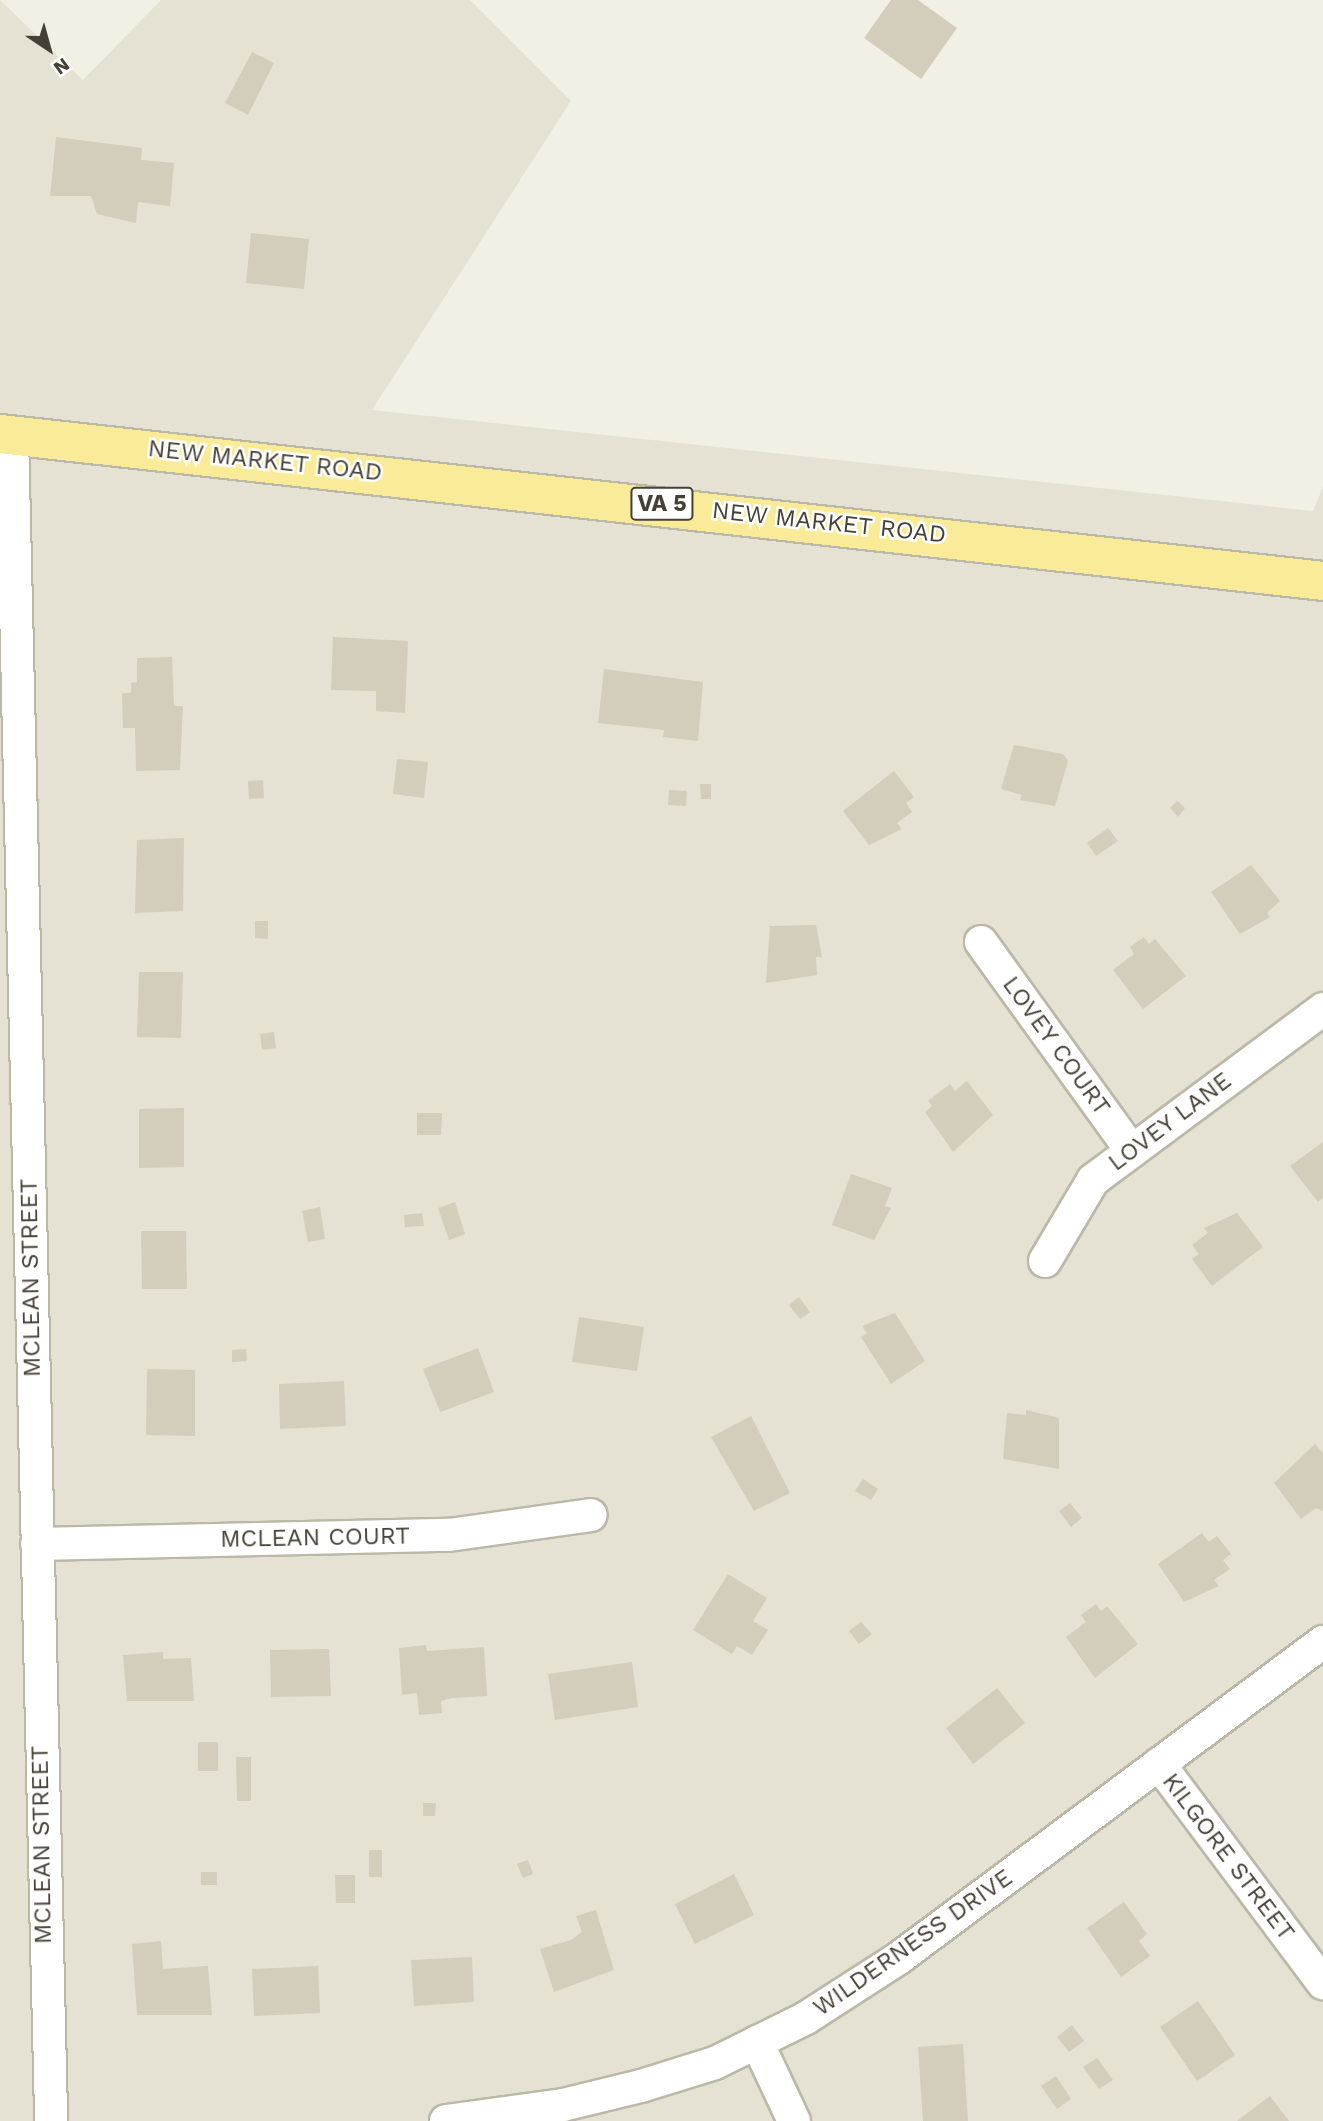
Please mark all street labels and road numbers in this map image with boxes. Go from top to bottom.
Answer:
street label: NEW MARKET ROAD [146,434,384,488]
road number: VA 5 [629,484,695,524]
street label: NEW MARKET ROAD [710,496,948,550]
street label: LOVEY COURT [996,971,1116,1121]
street label: LOVEY LANE [1103,1066,1237,1178]
street label: MCLEAN STREET [15,1179,47,1377]
street label: MCLEAN COURT [220,1522,410,1554]
street label: MCLEAN STREET [26,1746,58,1944]
street label: KILGORE STREET [1156,1768,1300,1946]
street label: WILDERNESS DRIVE [808,1863,1018,2023]

